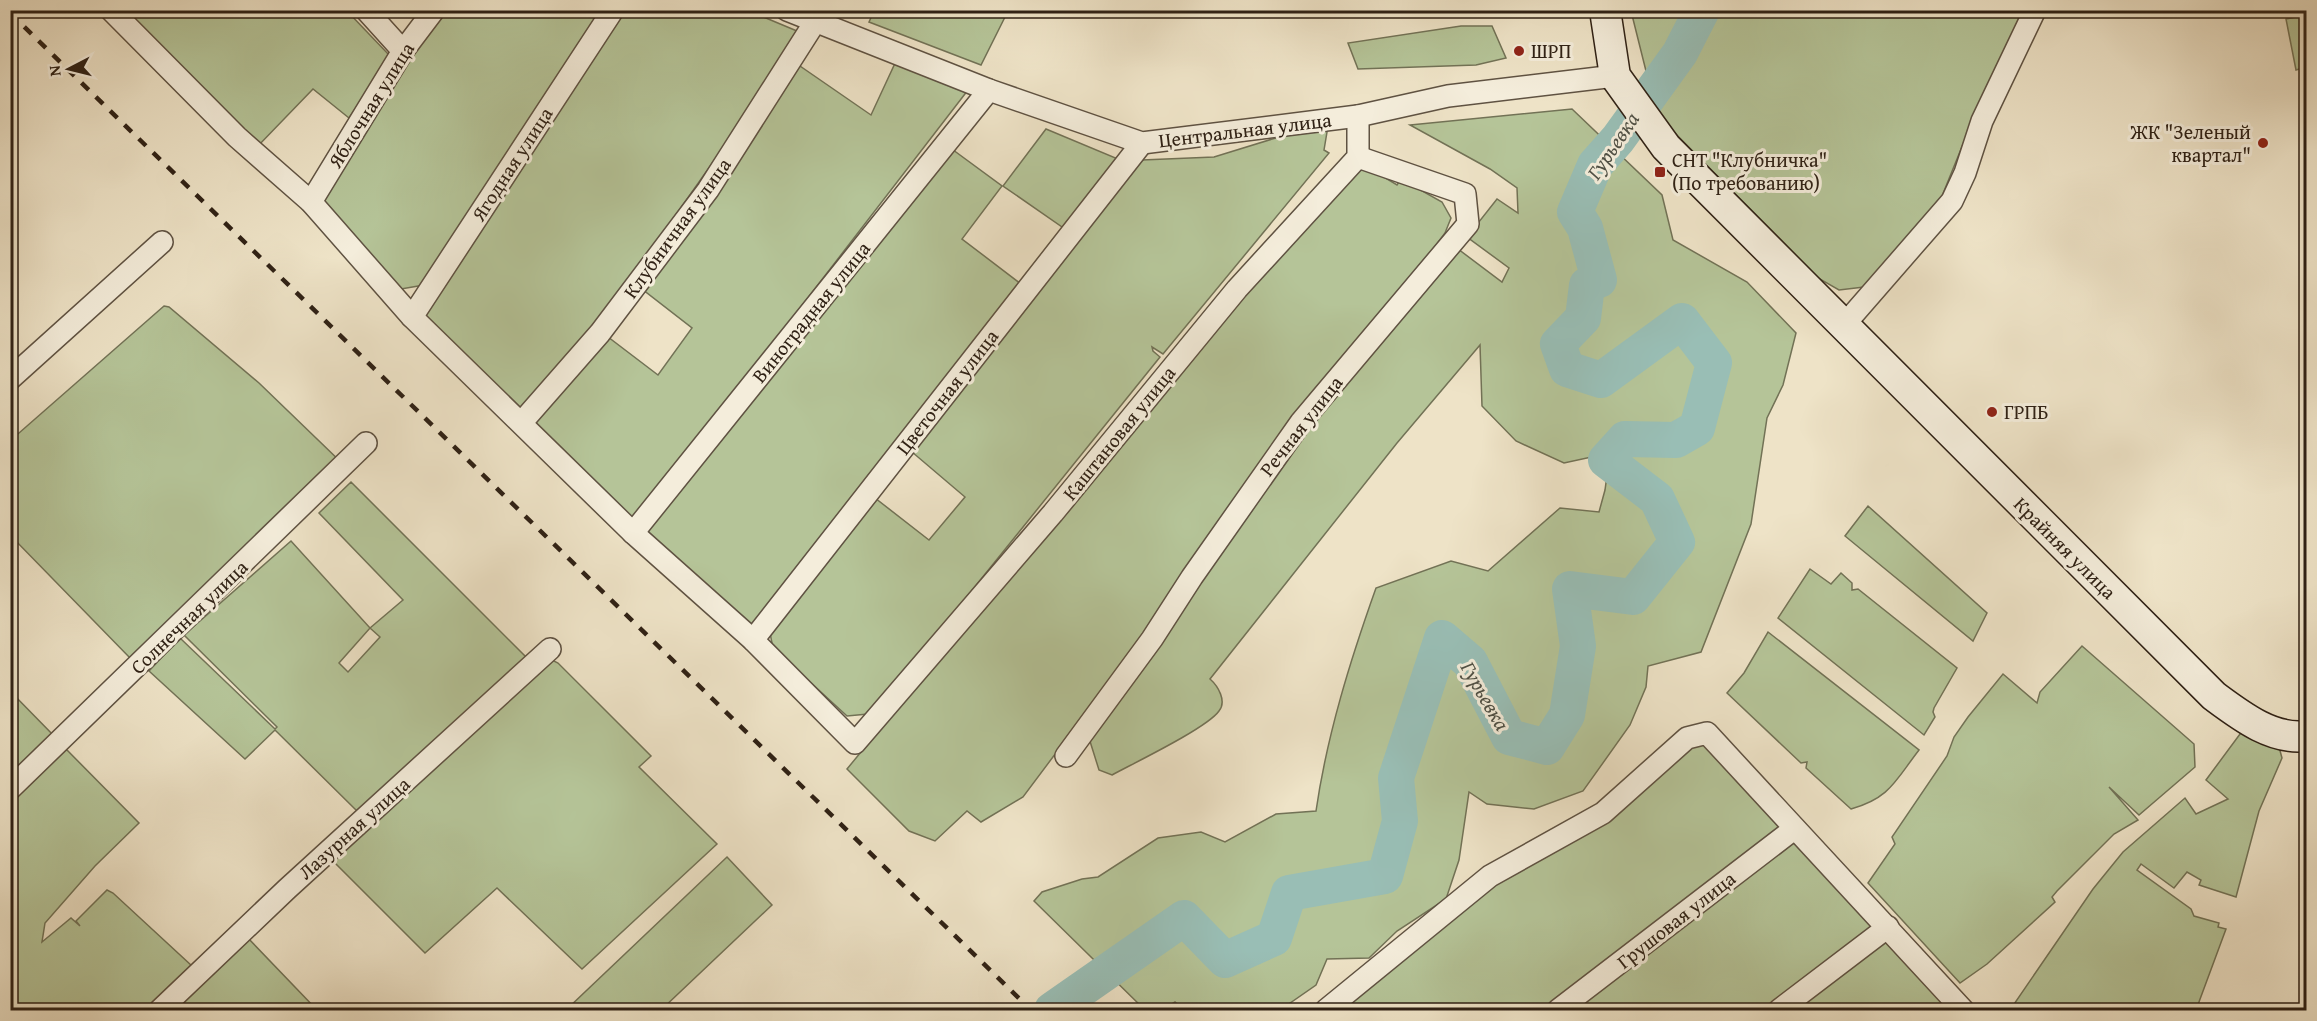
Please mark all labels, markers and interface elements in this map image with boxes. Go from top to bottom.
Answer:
street label: Яблочная улица [320,36,421,174]
place label: ШРП [1531,36,1571,65]
north arrow [39,39,99,99]
marker: ШРП [1512,44,1526,58]
text: N [42,64,67,78]
street label: Ягодная улица [463,101,560,227]
street label: Центральная улица [1157,104,1333,154]
water label: Гурьевка [1578,105,1647,187]
place label: ЖК "Зеленый квартал" [2129,117,2251,169]
marker: ЖК "Зеленый квартал" [2256,136,2270,150]
place label: СНТ "Клубничка" (По требованию) [1672,145,1827,197]
street label: Клубничная улица [616,151,738,304]
marker: СНТ "Клубничка" (По требованию) [1653,165,1667,179]
street label: Виноградная улица [744,234,877,389]
street label: Цветочная улица [888,322,1005,461]
street label: Каштановая улица [1055,359,1182,506]
street label: Речная улица [1252,369,1349,482]
place label: ГРПБ [2004,397,2049,426]
marker: ГРПБ [1985,405,1999,419]
street label: Крайняя улица [2007,490,2124,606]
street label: Солнечная улица [123,553,254,680]
water label: Гурьевка [1453,654,1518,736]
street label: Лазурная улица [291,769,416,886]
street label: Грушовая улица [1610,864,1742,975]

